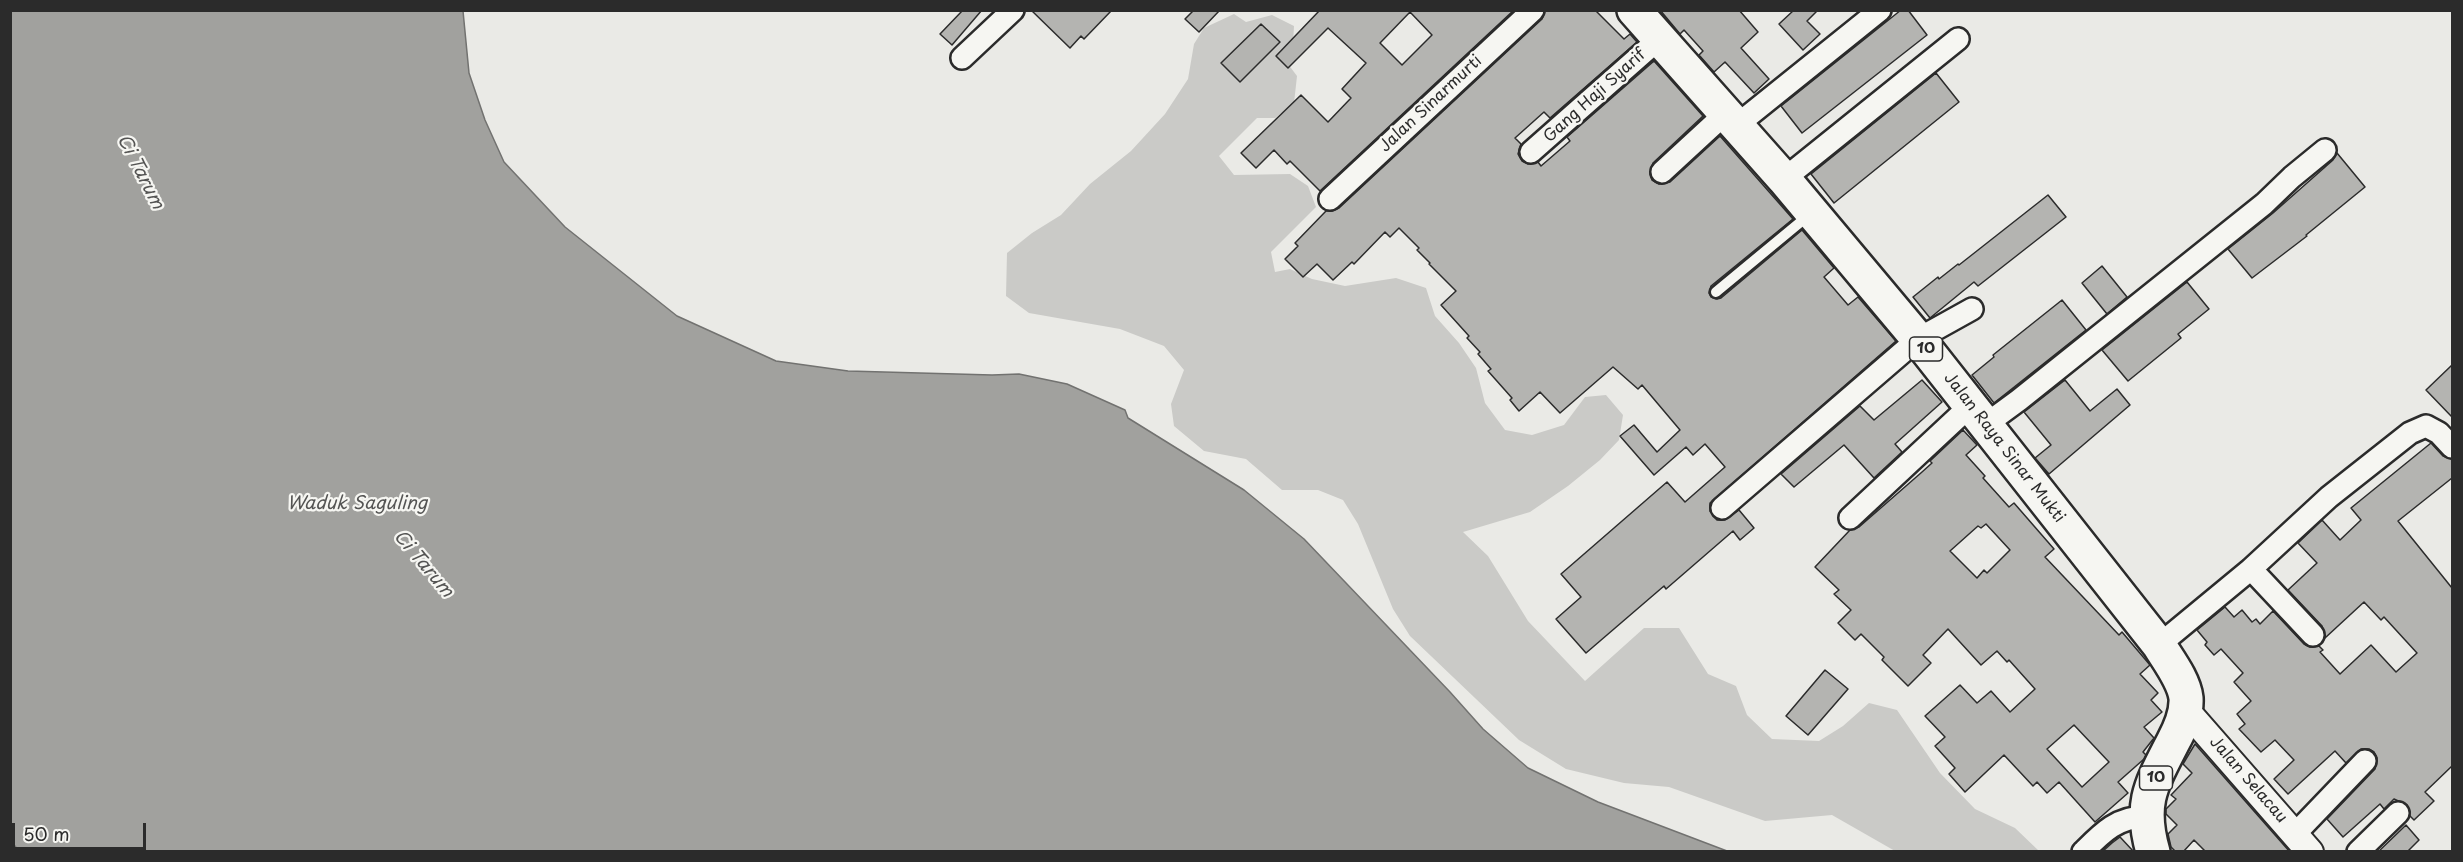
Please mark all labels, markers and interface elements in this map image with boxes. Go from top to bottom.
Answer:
street label: Gang Haji Syarif [1540,45,1650,147]
street label: Jalan Sinarmurti [1376,52,1486,156]
water label: Ci Tarum [112,131,168,213]
road number: 10 [1910,337,1942,361]
street label: Jalan Raya Sinar Mukti [1939,369,2069,527]
water label: Waduk Saguling [287,493,427,515]
water label: Ci Tarum [389,526,457,602]
street label: Jalan Selacau [2205,733,2291,827]
road number: 10 [2140,766,2172,790]
scale bar [15,811,148,849]
text: 50 m [23,820,70,847]

